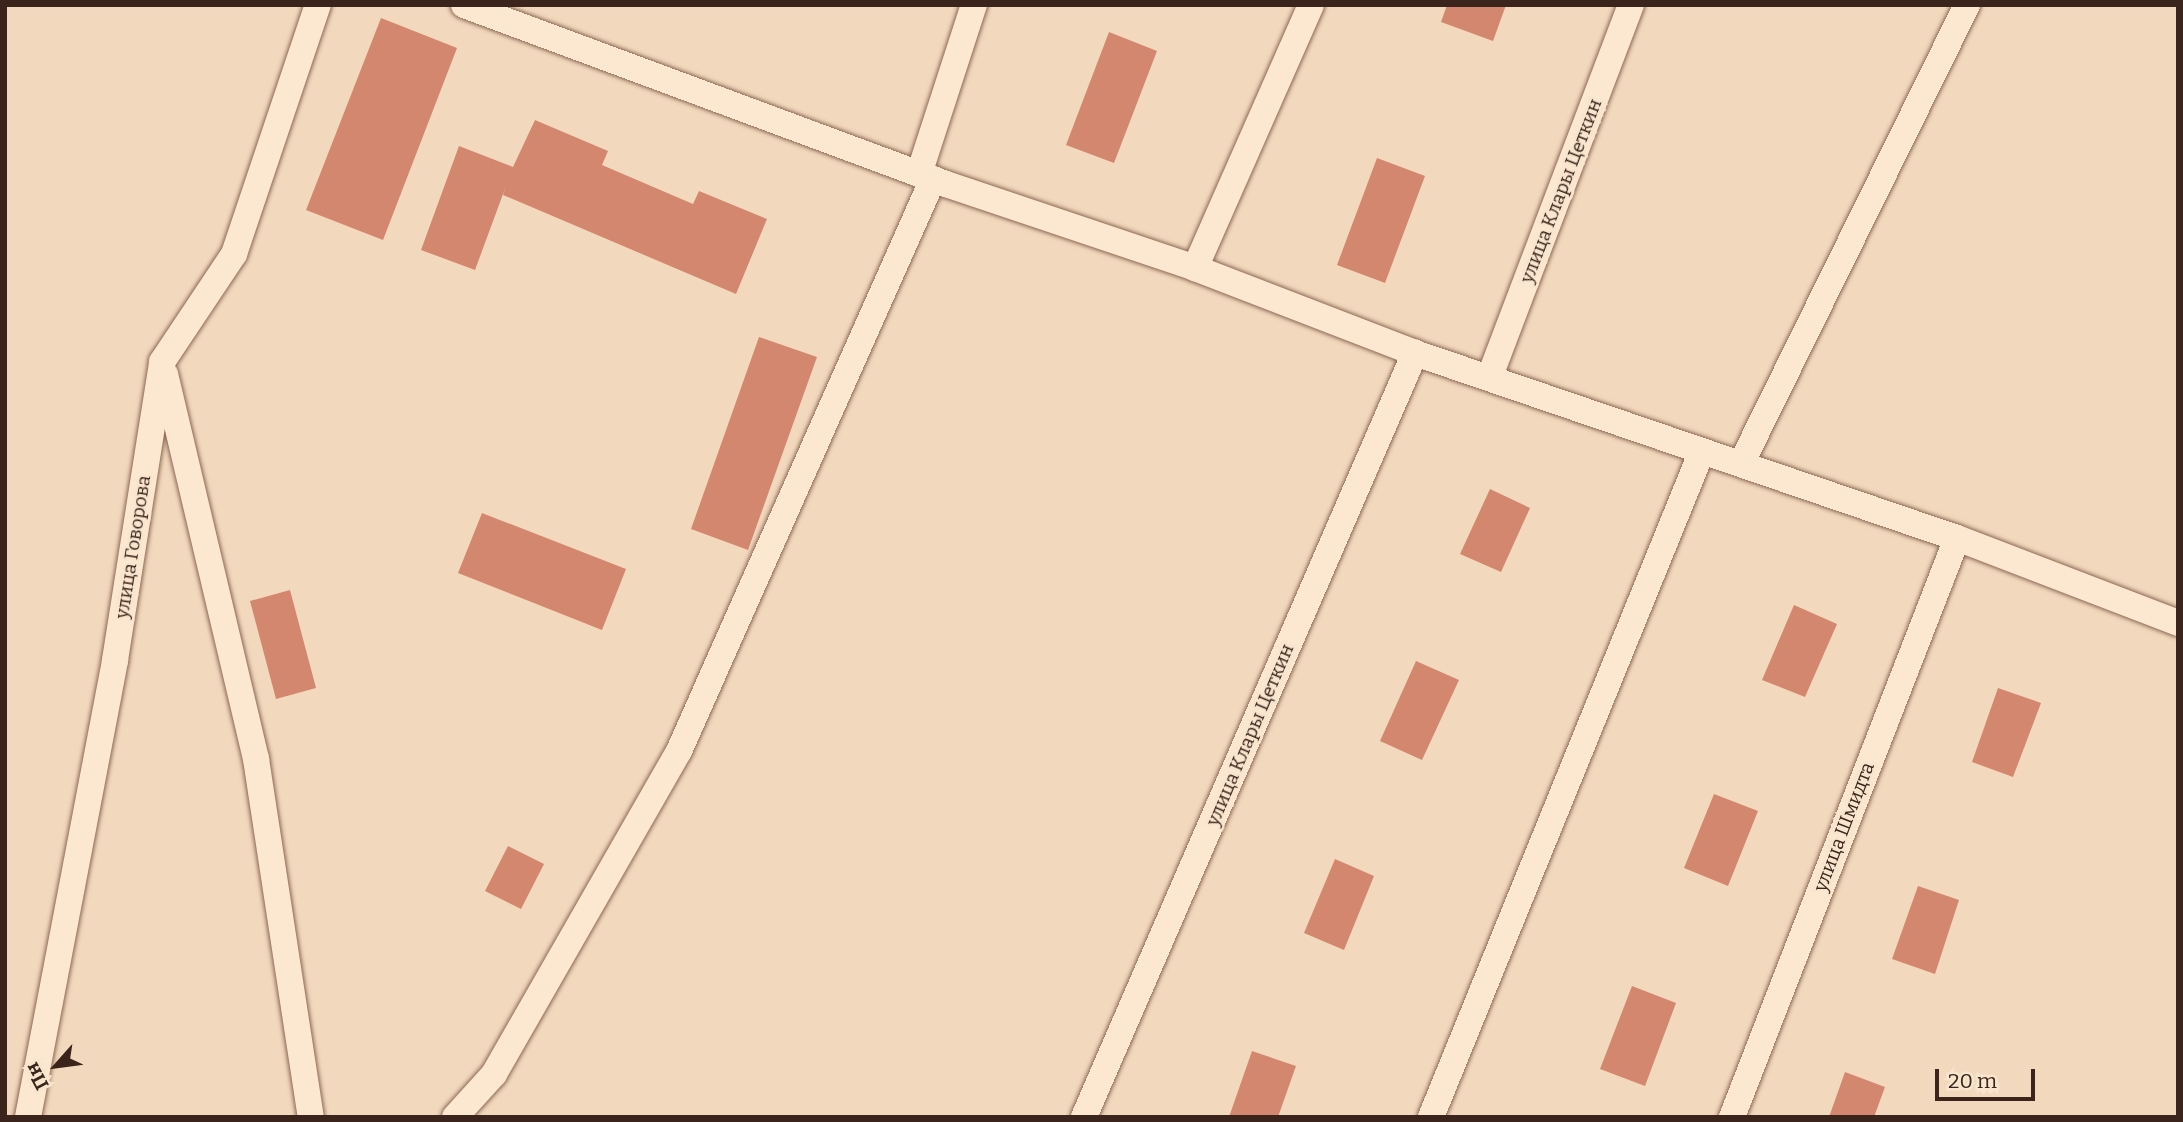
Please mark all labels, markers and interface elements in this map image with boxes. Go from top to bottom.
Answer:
street label: улица Клары Цеткин [1515,96,1607,286]
street label: улица Говорова [110,474,156,620]
street label: улица Клары Цеткин [1201,641,1299,829]
street label: улица Шмидта [1809,759,1879,895]
north arrow [21,1031,91,1101]
scale bar [1938,1056,2038,1100]
text: Пн [20,1059,54,1094]
text: 20 m [1948,1068,1997,1094]

